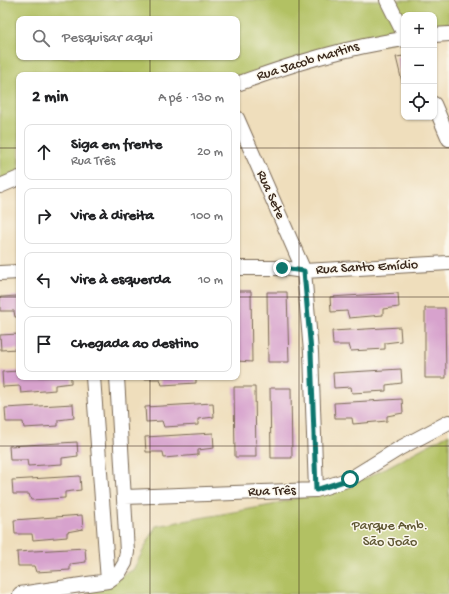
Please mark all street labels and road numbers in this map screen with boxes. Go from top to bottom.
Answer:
street label: Rua Jacob Martins [255,38,362,86]
street label: Rua Sete [252,168,289,223]
street label: Rua Santo Emídio [315,257,419,279]
street label: Rua Três [248,483,297,501]

